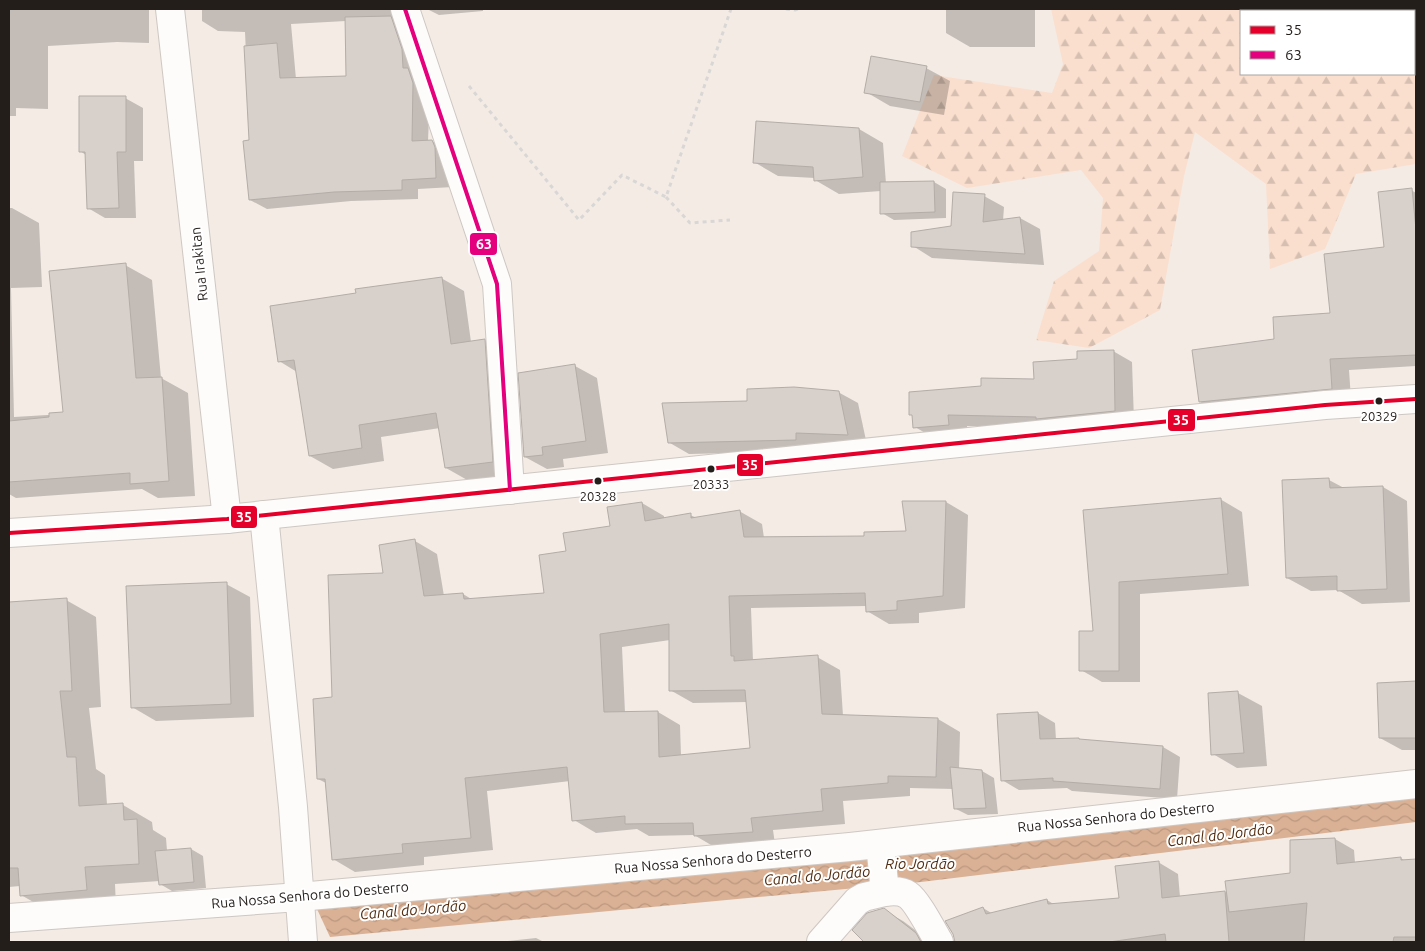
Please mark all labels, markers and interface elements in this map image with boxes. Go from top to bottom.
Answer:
legend [1240,10,1415,75]
text: 35 [1285,21,1302,38]
text: 63 [1285,46,1302,63]
street label: Rua Irakitan [187,226,211,302]
line badge: 63 [469,232,498,256]
text: 63 [476,236,492,252]
marker: 20329 [1374,396,1384,406]
line badge: 35 [1167,408,1196,432]
place label: 20329 [1361,409,1397,423]
text: 35 [1173,412,1189,428]
line badge: 35 [736,453,764,477]
text: 35 [742,457,758,473]
marker: 20333 [706,464,716,474]
marker: 20328 [593,476,603,486]
place label: 20333 [693,477,729,491]
place label: 20328 [580,489,616,503]
line badge: 35 [230,505,258,529]
text: 35 [236,509,252,525]
street label: Rua Nossa Senhora do Desterro [1017,799,1215,835]
water label: Canal do Jordão [1166,820,1274,849]
street label: Rua Nossa Senhora do Desterro [614,843,812,877]
water label: Rio Jordão [885,855,955,872]
water label: Canal do Jordão [763,862,871,889]
street label: Rua Nossa Senhora do Desterro [211,878,409,912]
water label: Canal do Jordão [359,896,467,923]

